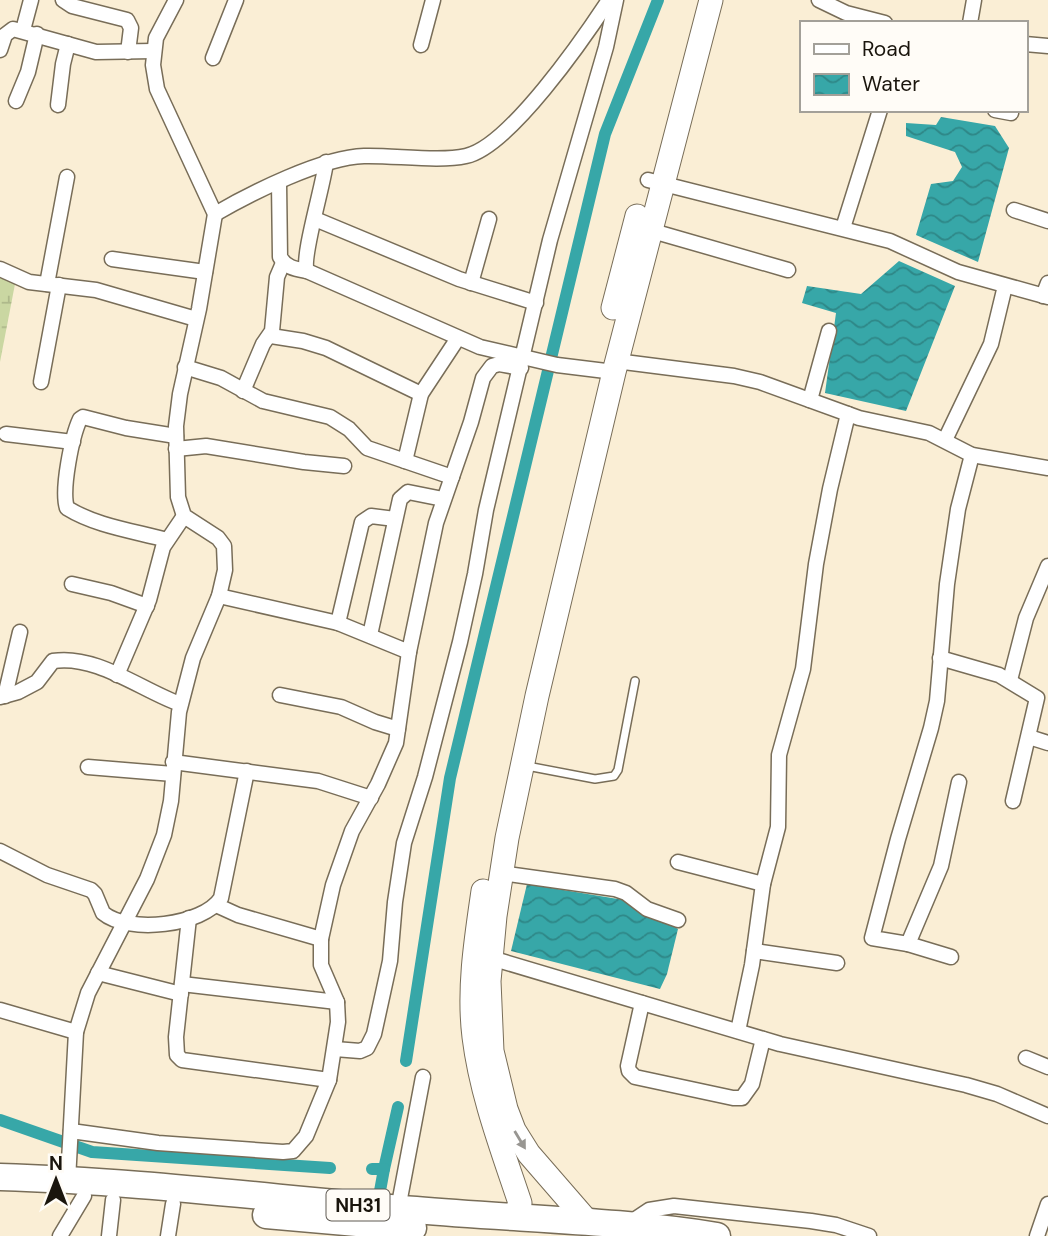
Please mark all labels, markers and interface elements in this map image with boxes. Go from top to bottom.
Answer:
legend [800,21,1027,112]
text: Road [862,35,911,63]
text: Water [862,70,920,98]
one-way arrow [514,1130,526,1149]
north arrow [21,1145,91,1215]
text: N [49,1151,63,1176]
road number: NH31 [326,1190,390,1220]

